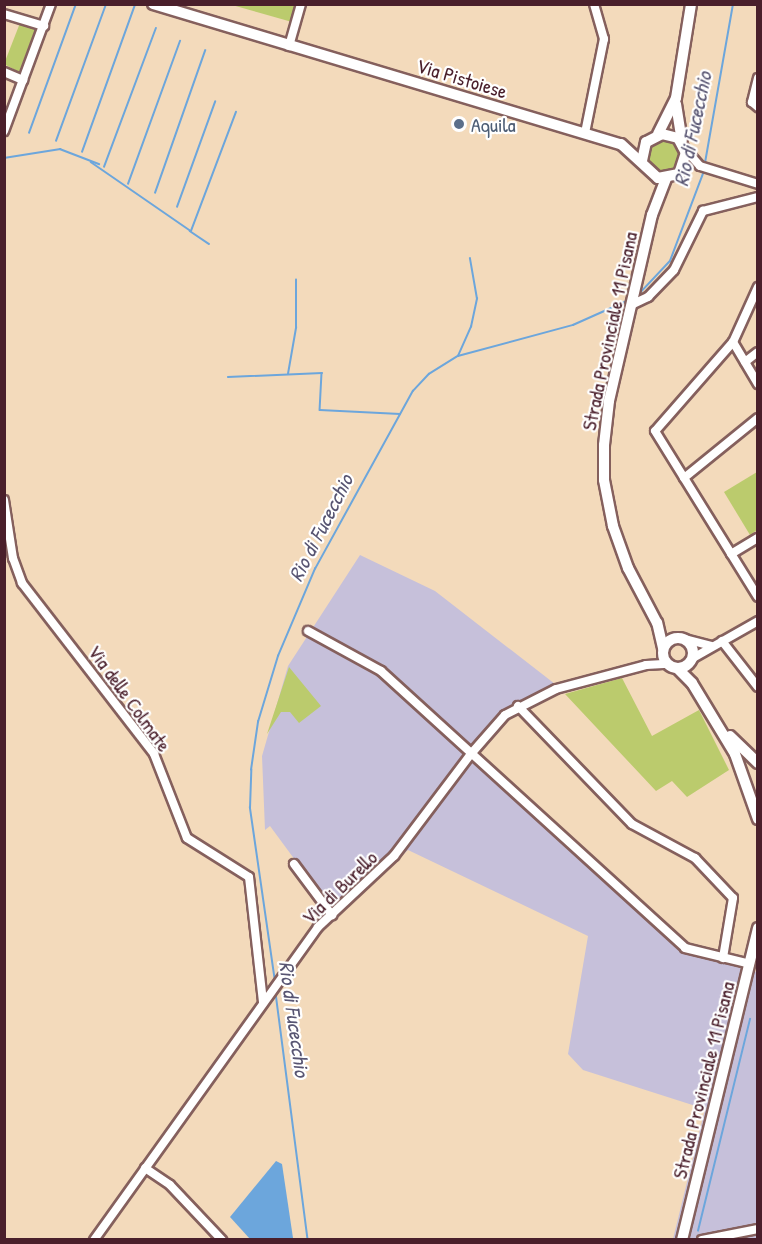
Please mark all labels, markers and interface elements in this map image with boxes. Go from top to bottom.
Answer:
street label: Via Pistoiese [414,53,510,103]
water label: Rio di Fucecchio [669,69,717,189]
place label: Aquila [471,112,516,136]
marker: Aquila [452,117,466,131]
street label: Strada Provinciale 11 Pisana [576,230,642,432]
water label: Rio di Fucecchio [283,470,359,586]
street label: Via delle Colmate [83,640,177,756]
street label: Via di Burello [296,845,382,929]
water label: Rio di Fucecchio [273,960,315,1078]
street label: Strada Provinciale 11 Pisana [667,979,739,1181]

